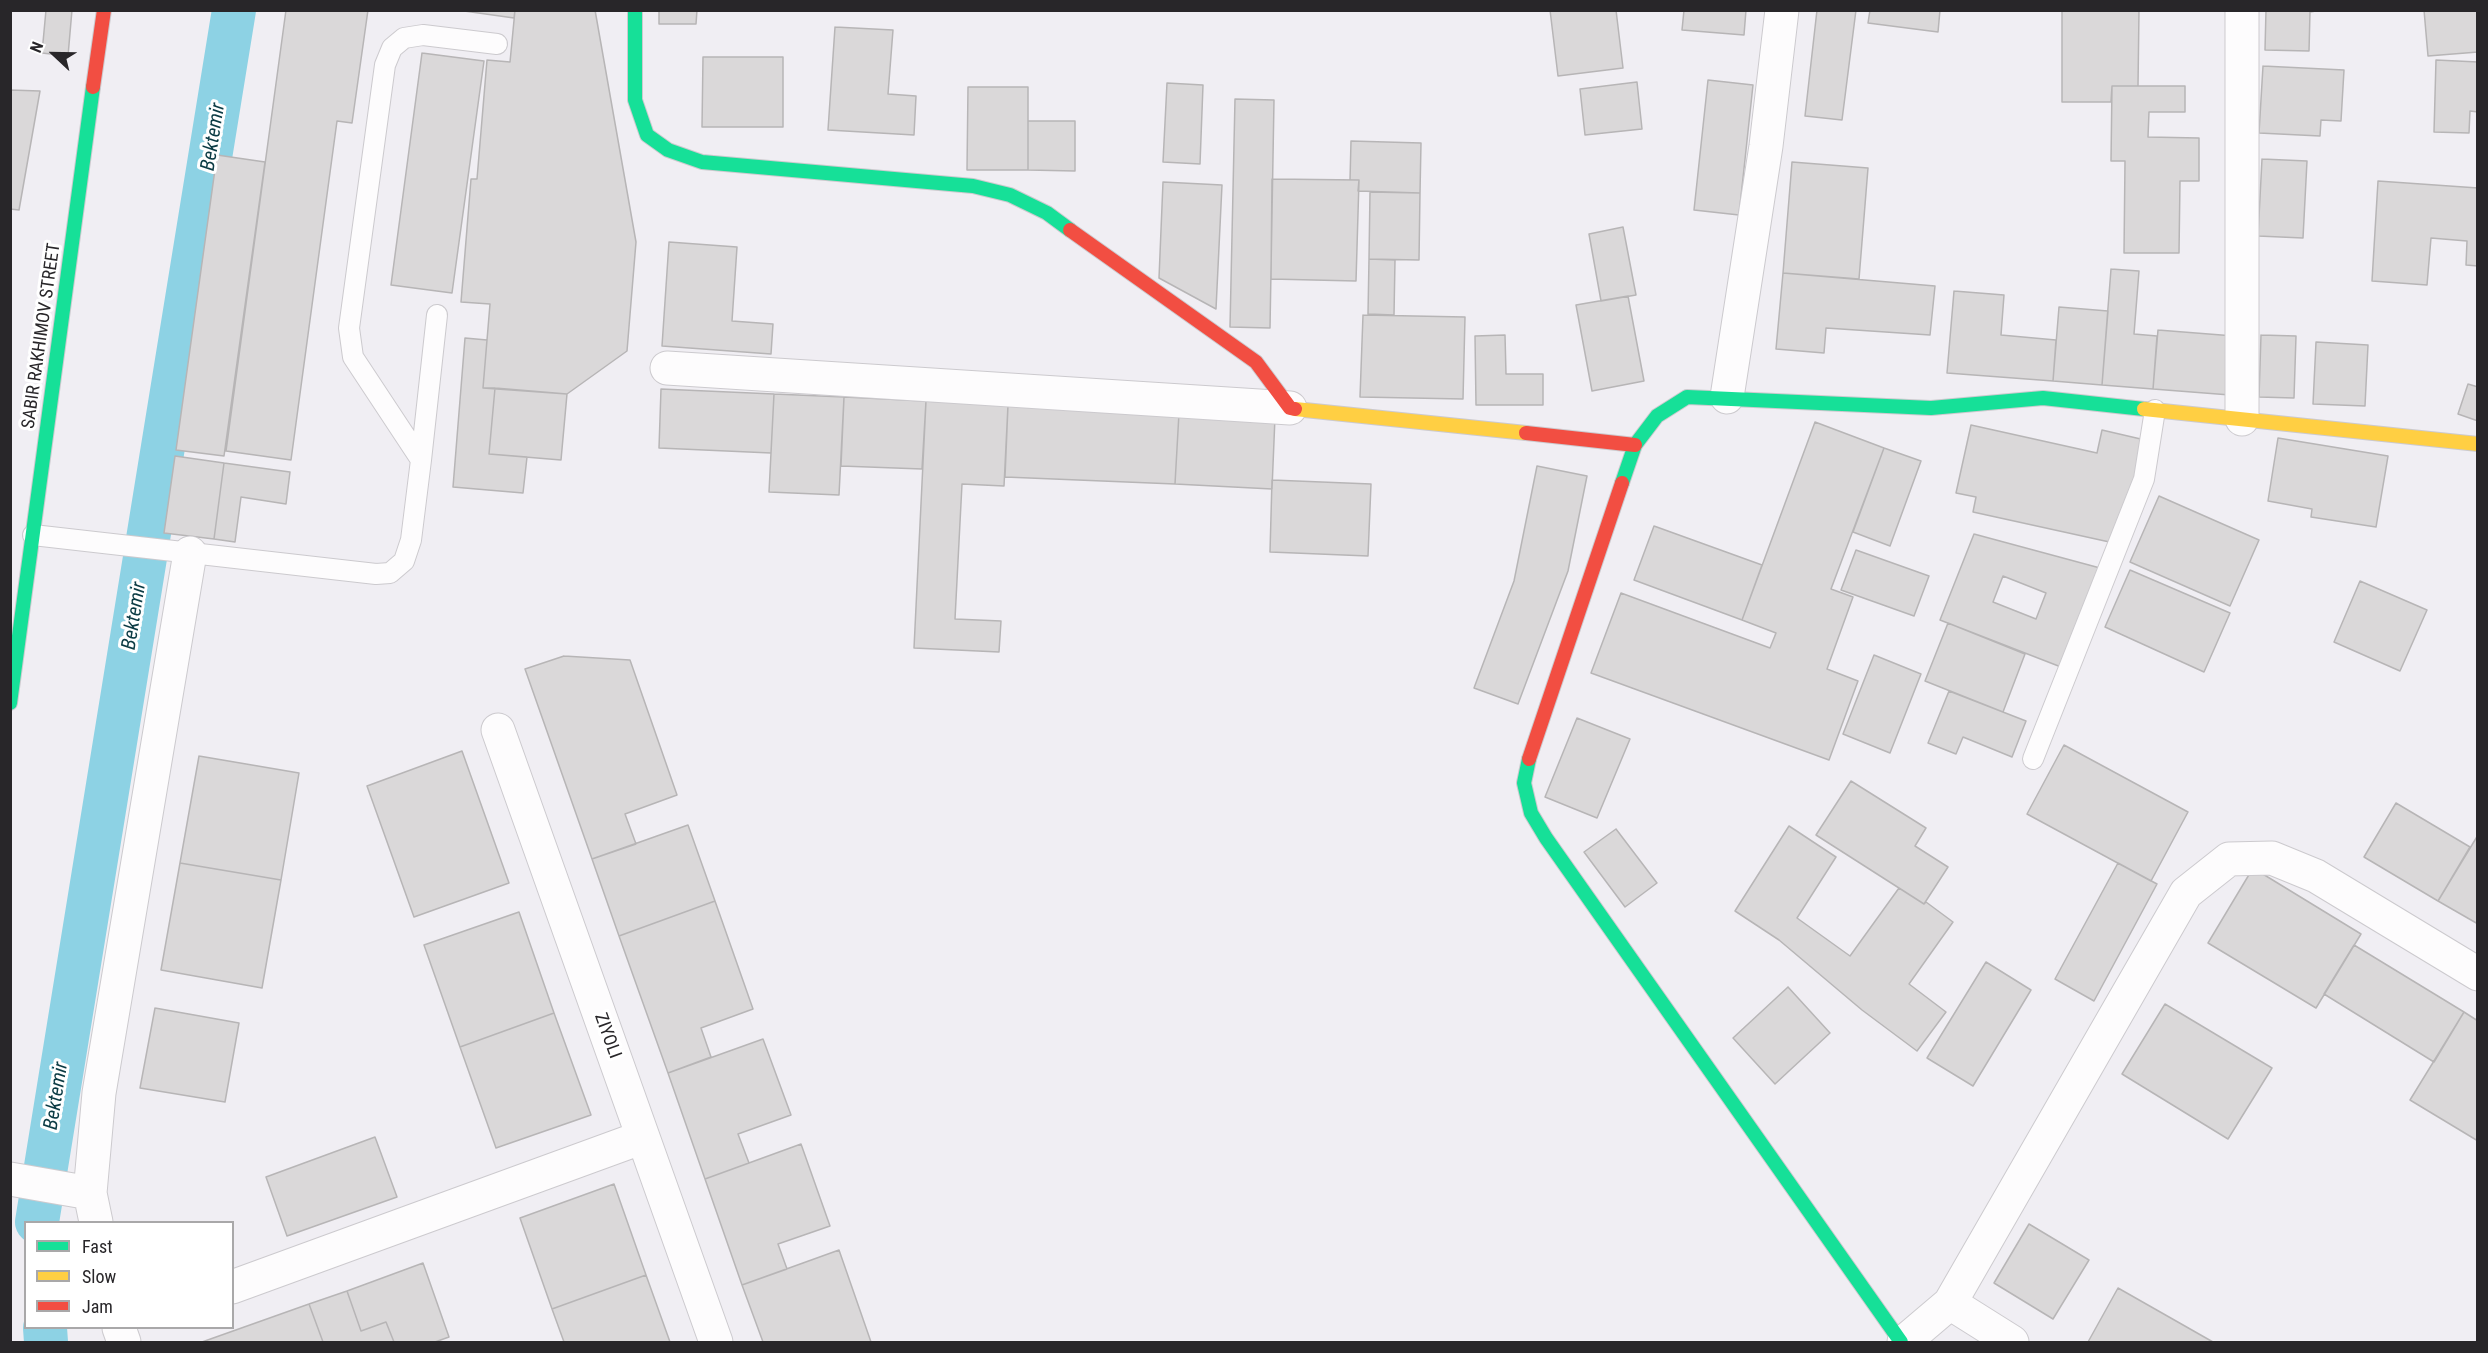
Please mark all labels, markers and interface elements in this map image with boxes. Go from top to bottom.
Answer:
north arrow [24,24,84,84]
text: N [26,39,47,55]
water label: Bektemir [197,101,231,173]
street label: SABIR RAKHIMOV STREET [18,242,66,430]
water label: Bektemir [118,580,152,652]
street label: ZIYOLI [589,1010,625,1062]
water label: Bektemir [40,1060,74,1132]
legend [24,1221,234,1329]
text: Fast [82,1236,113,1257]
text: Slow [82,1266,116,1287]
text: Jam [82,1296,113,1317]

